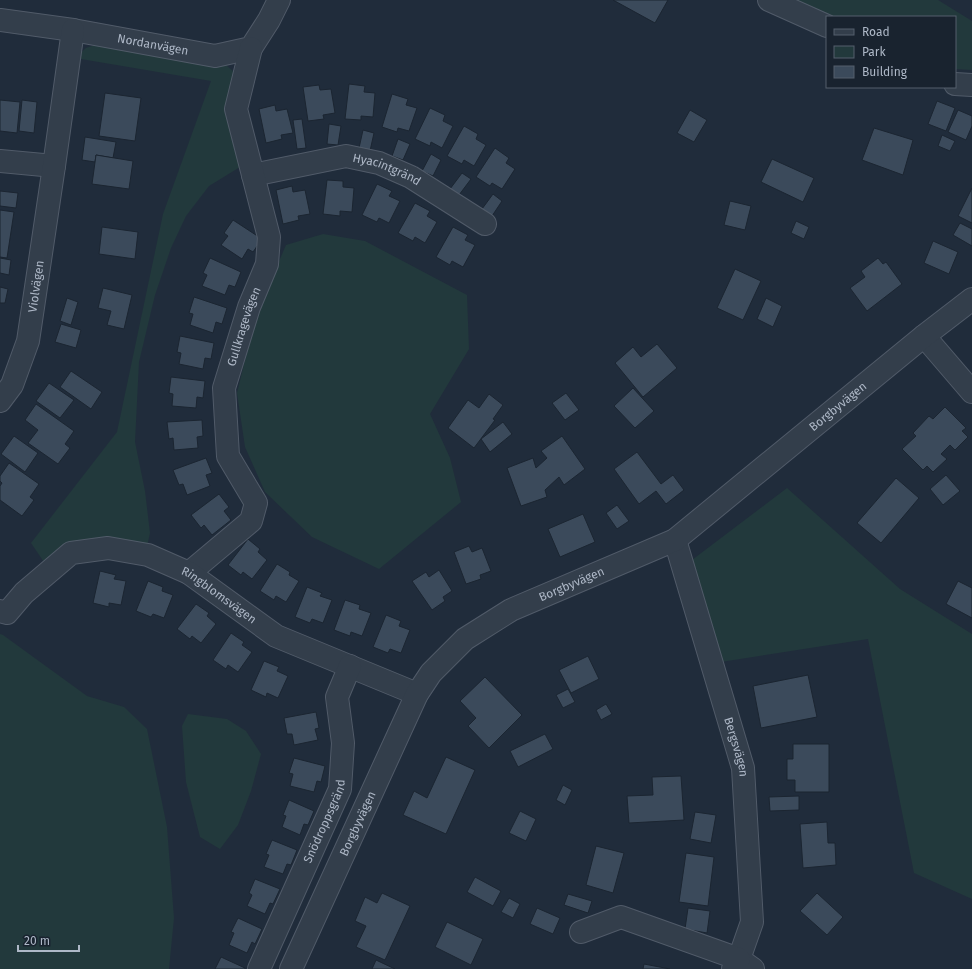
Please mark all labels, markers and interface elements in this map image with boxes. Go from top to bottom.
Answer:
legend [826,16,956,88]
text: Road [862,25,890,39]
street label: Nordanvägen [116,31,190,58]
text: Park [862,45,886,59]
text: Building [862,65,908,79]
street label: Hyacintgränd [351,151,424,188]
street label: Violvägen [25,260,47,313]
street label: Gullkragevägen [224,285,264,368]
street label: Borgbyvägen [806,379,869,434]
street label: Ringblomsvägen [179,564,259,627]
street label: Borgbyvägen [537,564,606,604]
street label: Bergsvägen [721,715,751,777]
street label: Snödroppsgränd [301,779,348,865]
street label: Borgbyvägen [337,789,379,858]
scale bar [18,927,79,953]
text: 20 m [24,934,50,948]

